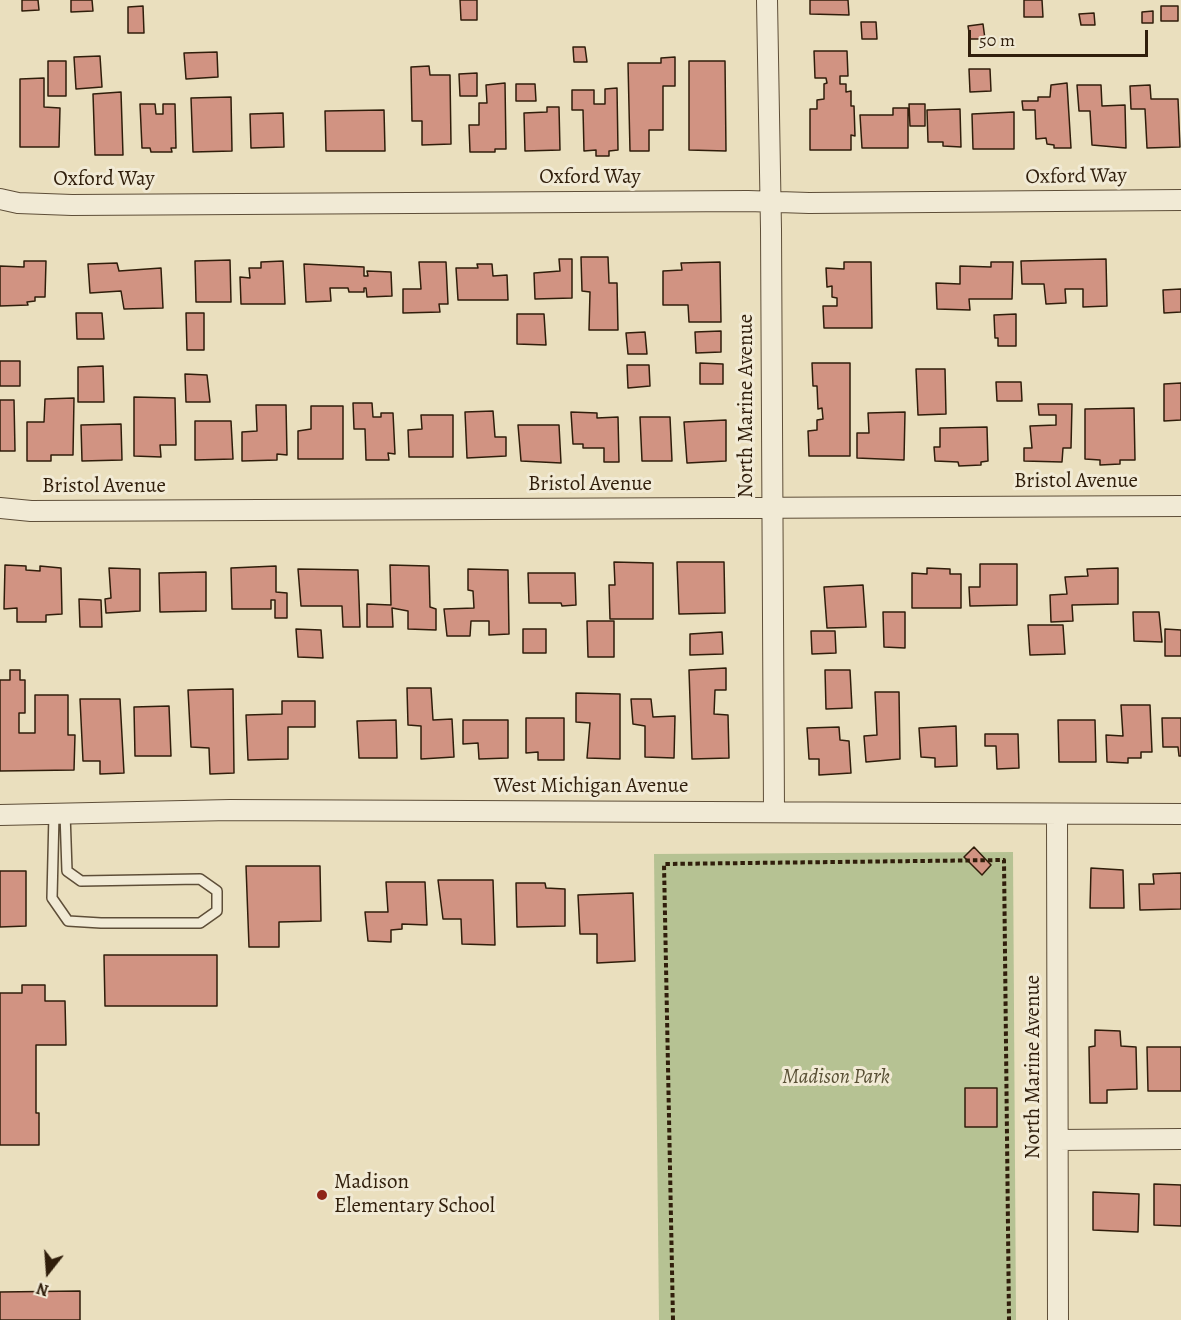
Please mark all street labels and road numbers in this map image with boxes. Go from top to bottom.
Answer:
street label: Oxford Way [1025,164,1127,190]
street label: Oxford Way [539,165,641,191]
street label: Oxford Way [53,167,155,193]
street label: North Marine Avenue [734,314,760,498]
street label: Bristol Avenue [1014,469,1138,495]
street label: Bristol Avenue [528,472,652,498]
street label: Bristol Avenue [42,474,166,500]
street label: West Michigan Avenue [494,774,688,800]
street label: North Marine Avenue [1021,975,1047,1159]

